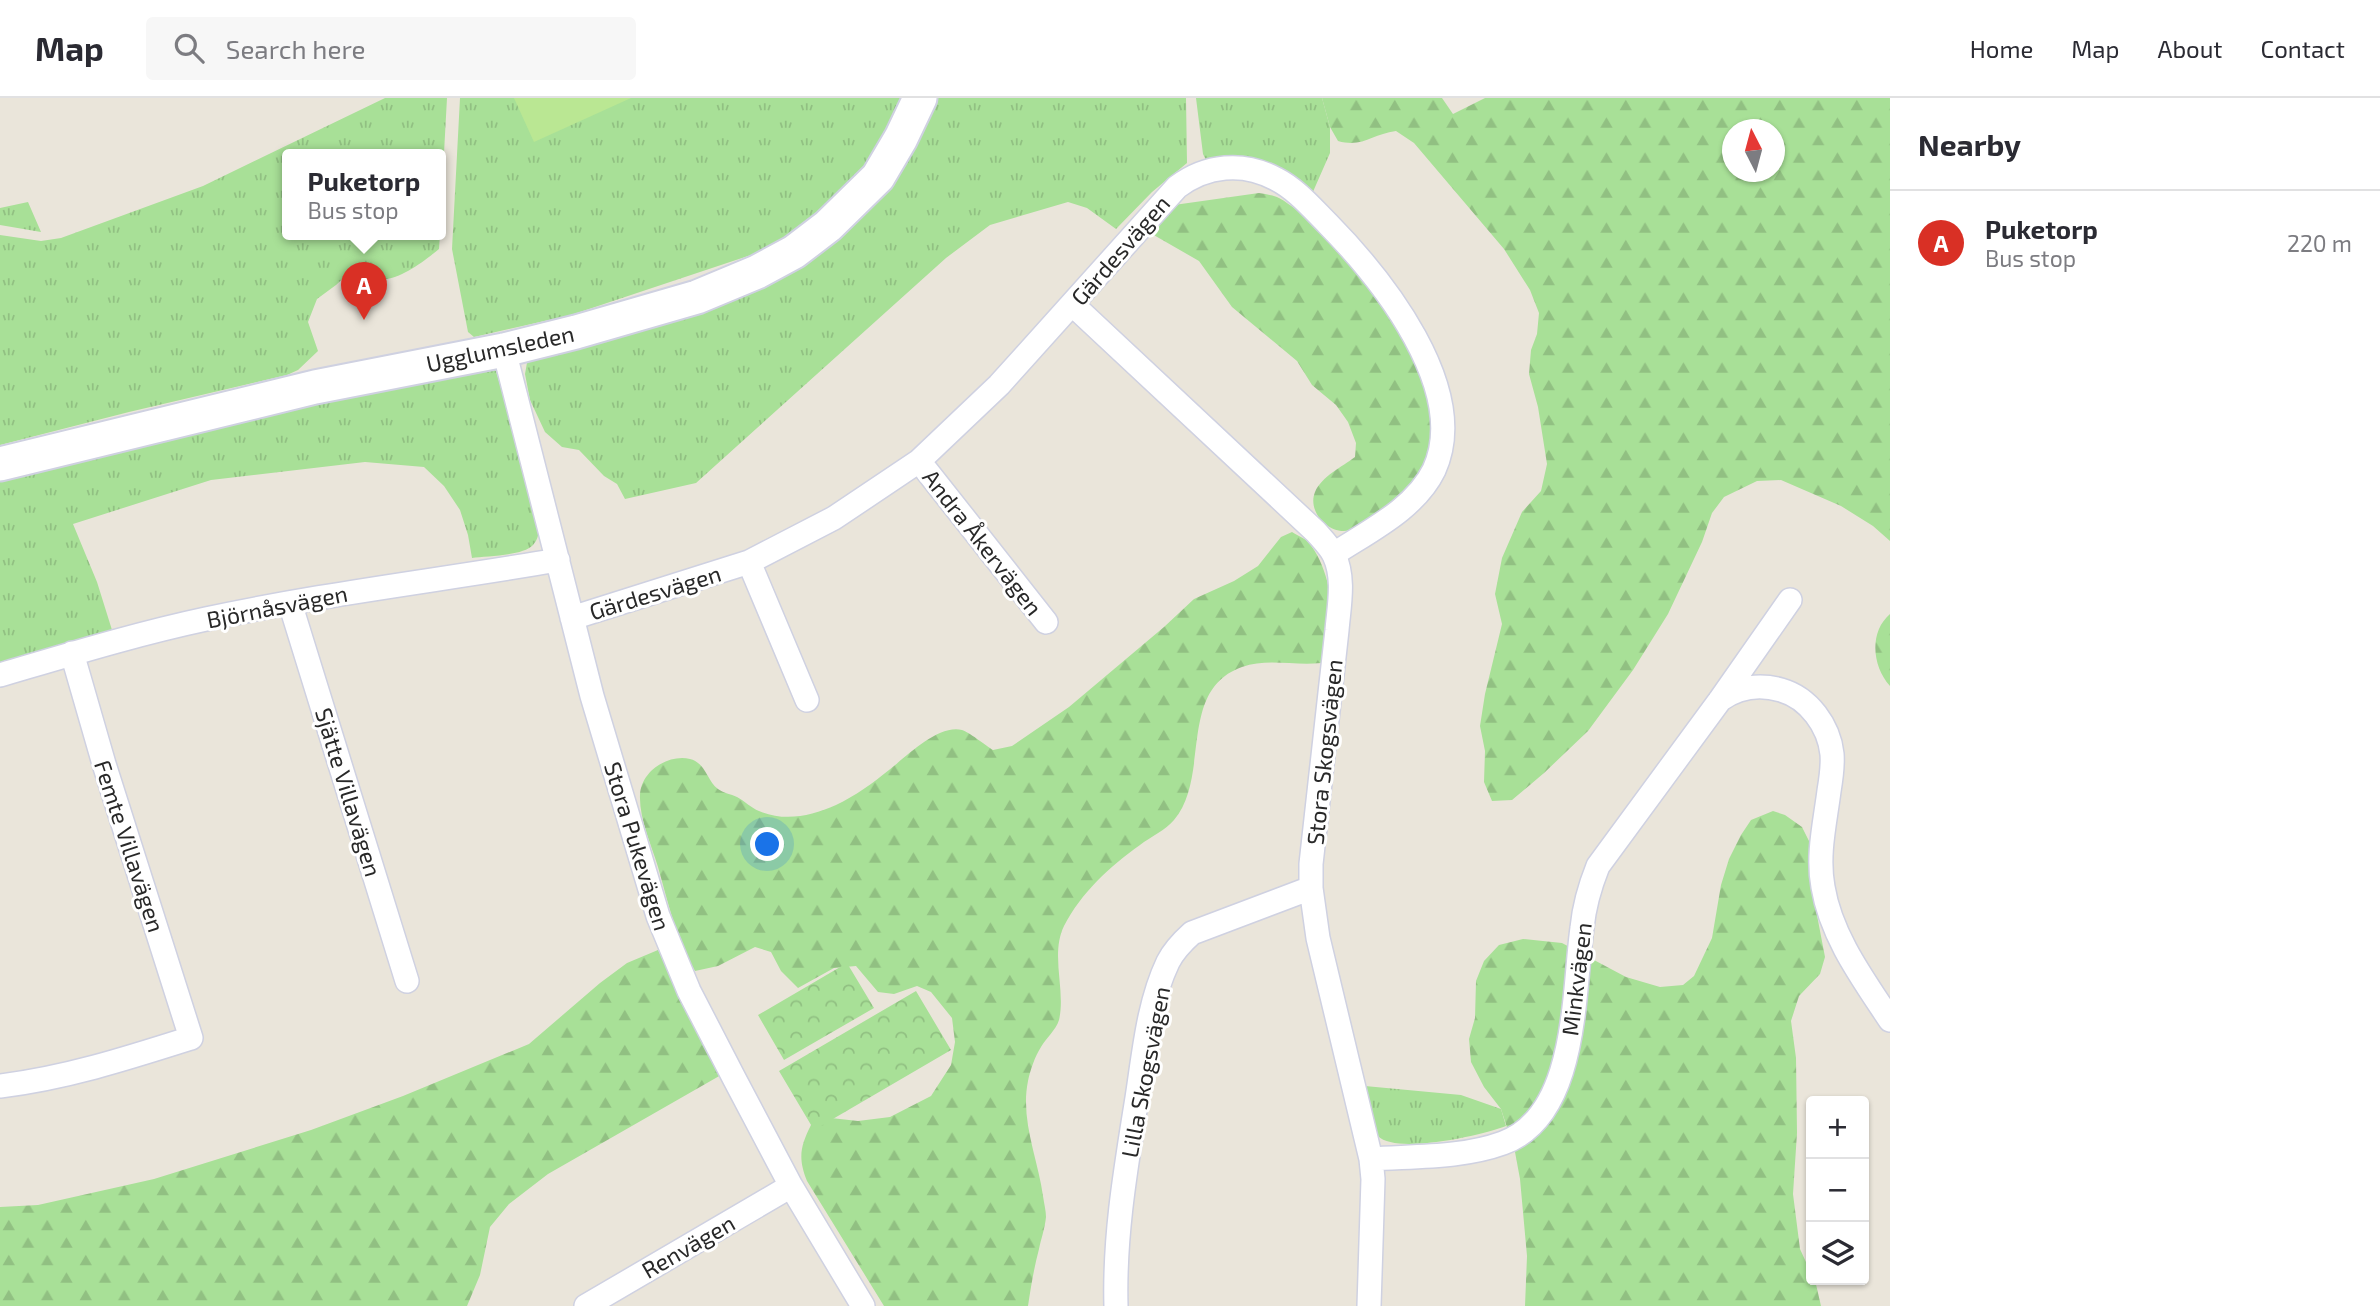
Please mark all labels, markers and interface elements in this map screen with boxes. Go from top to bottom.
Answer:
search box [146,17,636,80]
text: Map [35,28,104,68]
icon: search [170,29,208,67]
text: Search here [226,33,365,64]
text: Home [1970,34,2033,63]
text: Map [2071,34,2119,63]
text: About [2157,34,2223,63]
text: Contact [2261,34,2345,63]
north arrow [1722,119,1785,182]
text: Nearby [1918,126,2021,162]
popup [282,149,446,240]
text: Puketorp [308,165,420,196]
street label: Gärdesvägen [1065,189,1175,311]
text: Bus stop [308,196,399,224]
text: Puketorp [1985,213,2098,244]
text: A [1933,229,1949,257]
text: 220 m [2287,229,2352,257]
text: Bus stop [1985,244,2076,272]
pin: A [341,262,387,320]
street label: Ugglumsleden [423,319,577,377]
street label: Andra Åkervägen [917,463,1049,621]
street label: Gärdesvägen [586,559,724,625]
street label: Björnåsvägen [204,579,350,633]
street label: Stora Skogsvägen [1300,658,1348,846]
street label: Sjätte Villavägen [310,704,388,880]
street label: Femte Villavägen [89,756,171,936]
street label: Stora Pukevägen [599,758,677,934]
your location [750,827,784,861]
street label: Minkvägen [1555,921,1597,1037]
street label: Lilla Skogsvägen [1115,984,1175,1160]
map controls [1806,1096,1869,1285]
button: + [1806,1096,1869,1159]
button: − [1806,1159,1869,1222]
street label: Renvägen [636,1208,740,1284]
button: layers [1806,1222,1869,1285]

